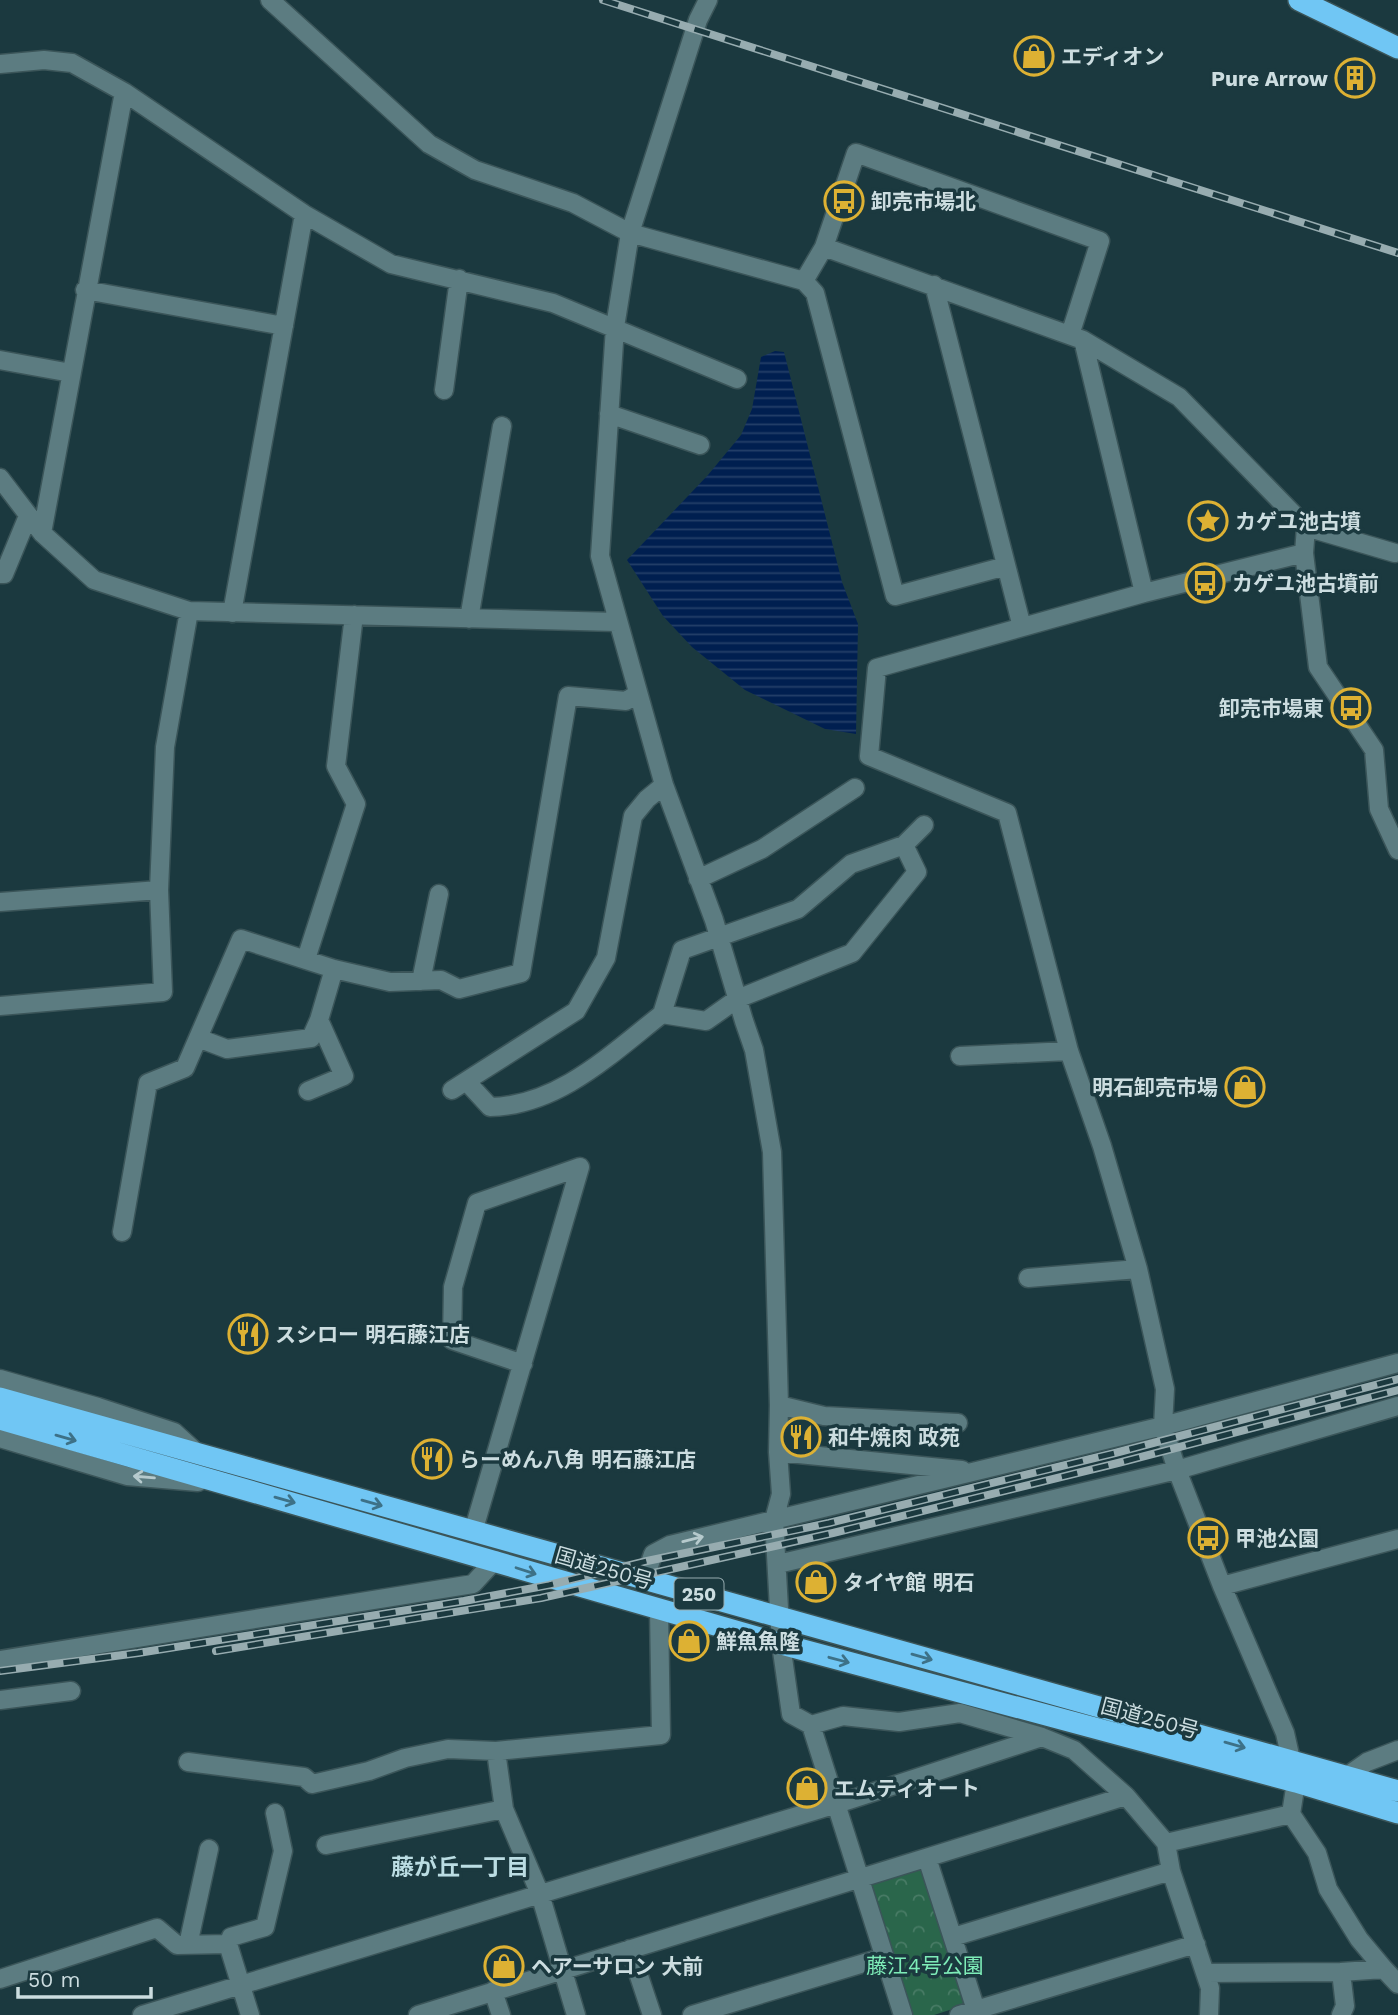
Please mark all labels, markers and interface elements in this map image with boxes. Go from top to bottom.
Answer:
shop icon: エディオン [1013,35,1055,77]
place label: エディオン [1061,44,1165,69]
building icon: Pure Arrow [1334,57,1376,99]
place label: Pure Arrow [1211,66,1328,91]
bus stop icon: 卸売市場北 [823,180,865,222]
place label: 卸売市場北 [871,189,976,214]
place icon: カゲユ池古墳 [1187,500,1229,542]
place label: カゲユ池古墳 [1235,509,1361,534]
bus stop icon: カゲユ池古墳前 [1184,562,1226,604]
place label: カゲユ池古墳前 [1232,571,1379,596]
bus stop icon: 卸売市場東 [1330,687,1372,729]
place label: 卸売市場東 [1219,696,1324,721]
shop icon: 明石卸売市場 [1224,1066,1266,1108]
place label: 明石卸売市場 [1092,1075,1218,1100]
restaurant icon: スシロー 明石藤江店 [227,1313,269,1355]
place label: スシロー 明石藤江店 [275,1322,470,1347]
restaurant icon: 和牛焼肉 政苑 [780,1416,822,1458]
place label: 和牛焼肉 政苑 [828,1425,960,1450]
one-way arrow [54,1432,76,1445]
restaurant icon: らーめん八角 明石藤江店 [411,1438,453,1480]
place label: らーめん八角 明石藤江店 [459,1447,696,1472]
one-way arrow [134,1471,156,1484]
one-way arrow [273,1494,295,1507]
one-way arrow [361,1498,383,1511]
bus stop icon: 甲池公園 [1187,1517,1229,1559]
place label: 甲池公園 [1235,1526,1319,1551]
one-way arrow [681,1532,704,1545]
street label: 国道250号 [552,1542,656,1594]
shop icon: タイヤ館 明石 [795,1561,837,1603]
one-way arrow [515,1565,537,1578]
place label: タイヤ館 明石 [843,1570,974,1595]
road number: 250 [674,1578,724,1610]
shop icon: 鮮魚魚隆 [668,1620,710,1662]
place label: 鮮魚魚隆 [716,1629,800,1654]
one-way arrow [910,1651,932,1664]
one-way arrow [827,1654,850,1667]
street label: 国道250号 [1098,1693,1202,1743]
one-way arrow [1223,1739,1246,1752]
shop icon: エムティオート [786,1767,828,1809]
place label: エムティオート [834,1776,980,1801]
district label: 藤が丘一丁目 [391,1854,529,1881]
shop icon: ヘアーサロン 大前 [483,1945,525,1987]
park label: 藤江4号公園 [866,1953,984,1978]
place label: ヘアーサロン 大前 [531,1954,703,1979]
scale bar [18,1955,150,1999]
text: 50 m [28,1967,80,1992]

